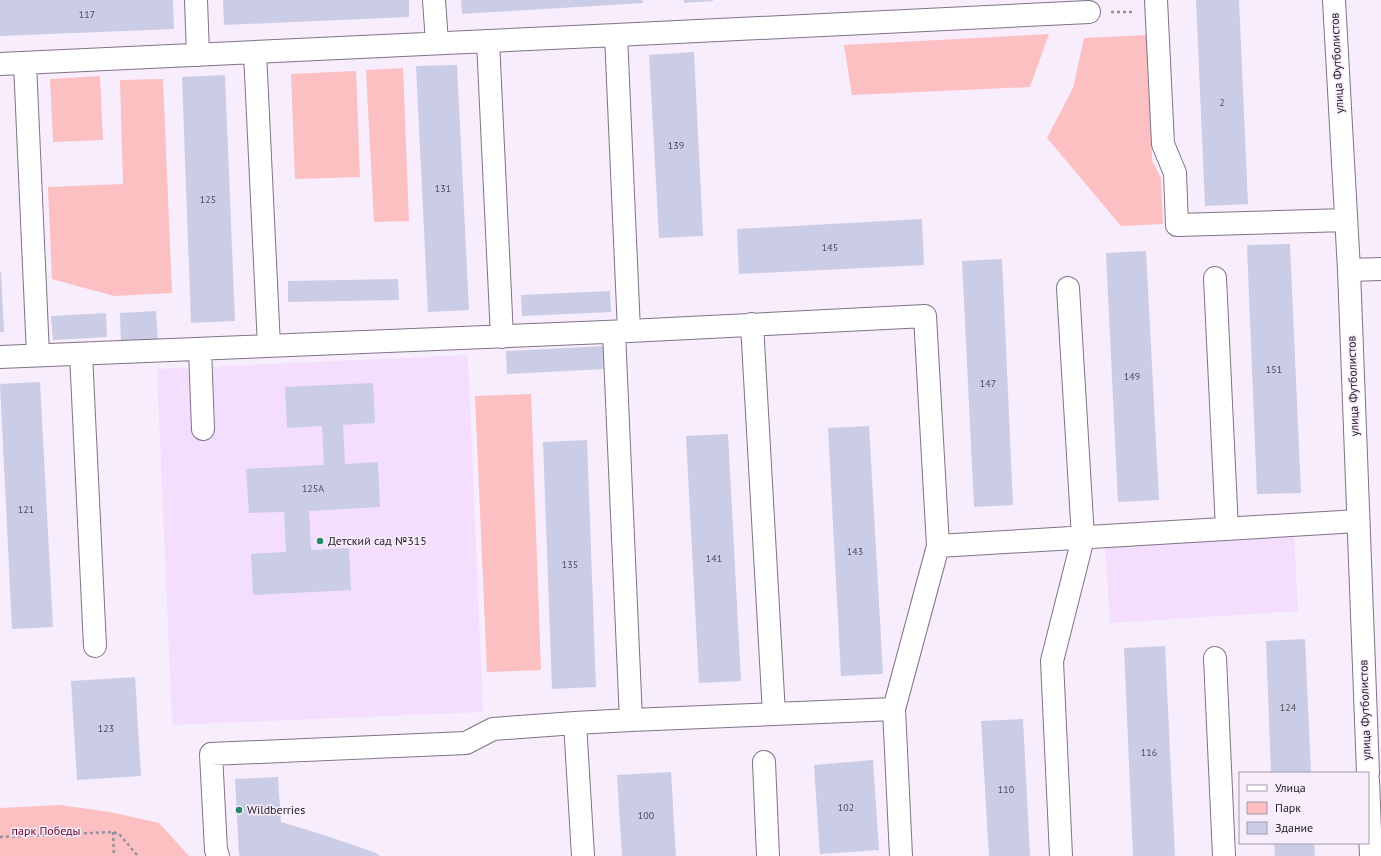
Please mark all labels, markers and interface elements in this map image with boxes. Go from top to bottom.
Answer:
house number: 117 [79,8,95,21]
street label: улица Футболистов [1326,12,1347,114]
house number: 2 [1219,96,1225,109]
house number: 139 [668,139,684,152]
house number: 131 [435,182,451,195]
house number: 125 [200,193,216,206]
house number: 145 [822,241,838,254]
street label: улица Футболистов [1343,335,1362,437]
house number: 151 [1266,363,1282,376]
house number: 149 [1124,370,1140,383]
house number: 147 [980,377,996,390]
house number: 125А [302,482,324,495]
house number: 121 [18,503,34,516]
place label: Детский сад №315 [328,533,427,548]
marker: Детский сад №315 [315,536,325,546]
house number: 143 [847,545,863,558]
house number: 141 [706,552,722,565]
house number: 135 [562,558,578,571]
street label: улица Футболистов [1355,659,1374,761]
house number: 124 [1280,701,1297,714]
house number: 123 [98,722,114,735]
house number: 116 [1141,746,1157,759]
legend [1239,772,1369,844]
text: Улица [1275,780,1306,795]
house number: 110 [998,783,1015,796]
text: Парк [1275,800,1301,815]
house number: 102 [838,801,854,814]
place label: Wildberries [247,802,305,817]
marker: Wildberries [234,805,244,815]
house number: 100 [638,809,655,822]
text: Здание [1275,820,1313,835]
park label: парк Победы [12,823,80,838]

